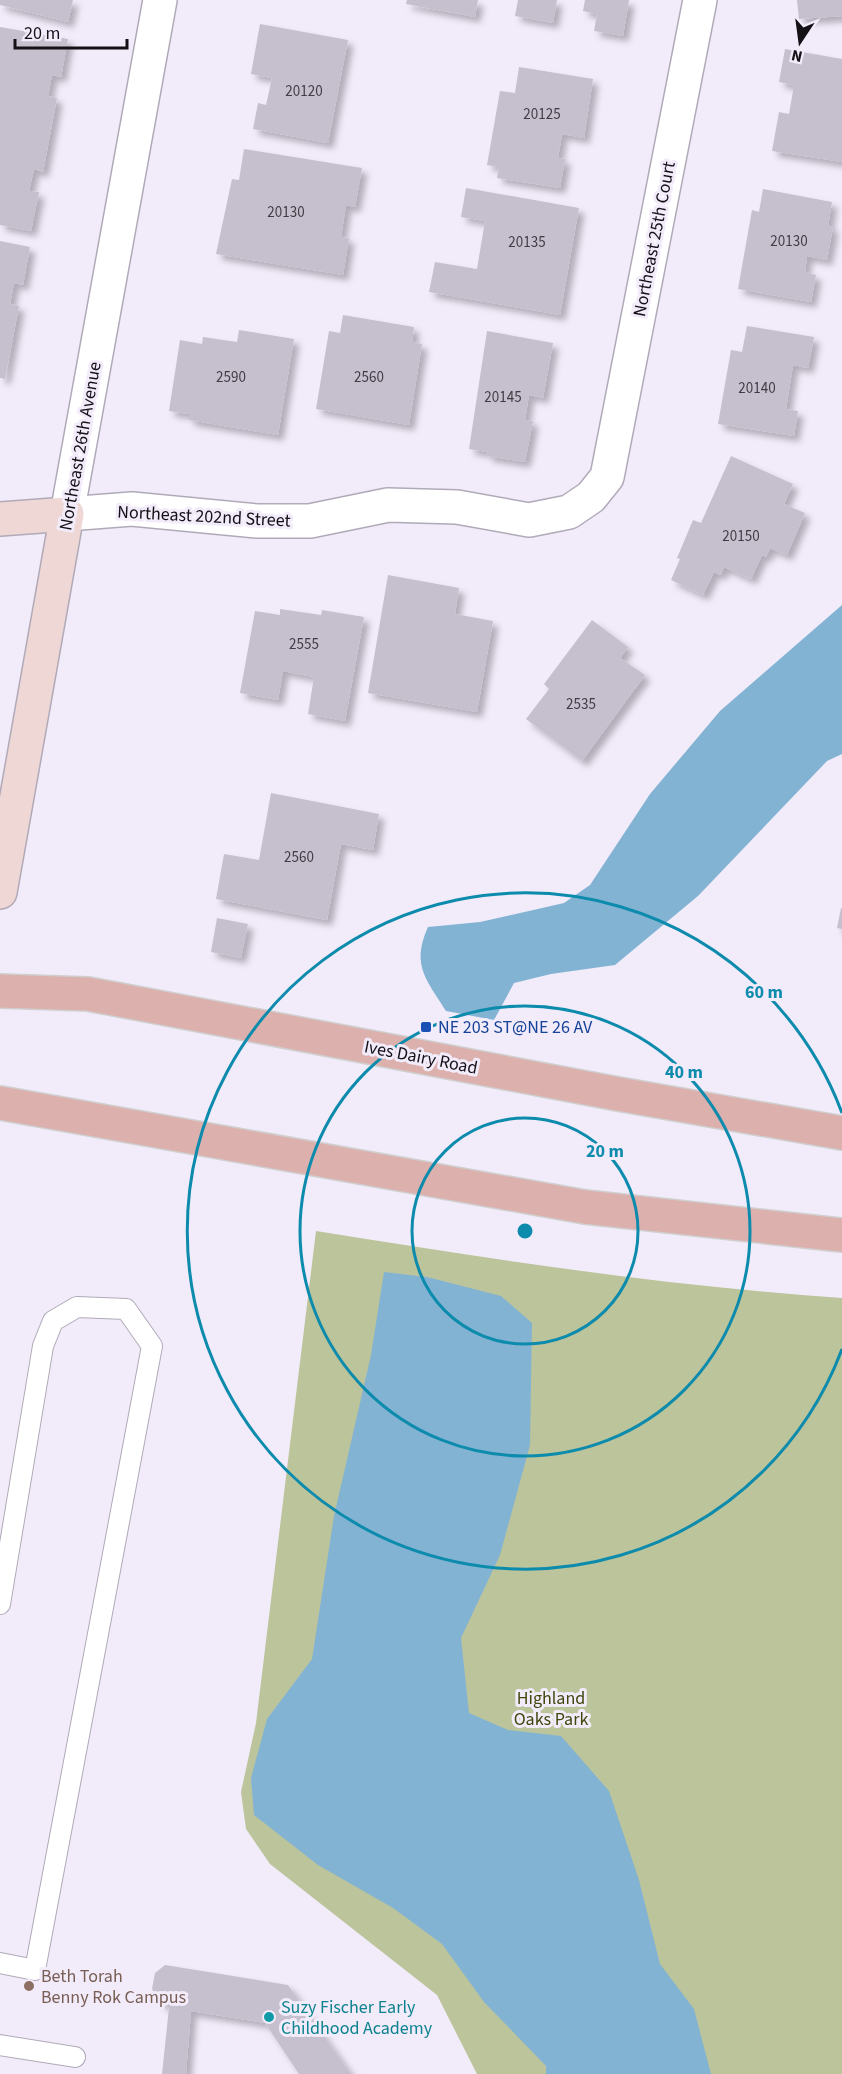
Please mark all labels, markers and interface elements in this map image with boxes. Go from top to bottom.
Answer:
scale bar [15,12,128,50]
north arrow [770,12,830,72]
text: 20 m [24,21,60,46]
text: N [789,44,805,68]
house number: 20120 [285,81,323,102]
house number: 20125 [523,104,561,125]
street label: Northeast 25th Court [627,159,682,319]
house number: 20130 [267,202,305,223]
house number: 20130 [770,231,808,252]
house number: 20135 [508,232,546,253]
street label: Northeast 26th Avenue [53,360,108,532]
house number: 2590 [216,367,246,388]
house number: 2560 [354,367,384,388]
house number: 20140 [738,378,776,399]
house number: 20145 [484,387,522,408]
street label: Northeast 202nd Street [117,499,291,534]
house number: 20150 [722,526,760,547]
house number: 2555 [289,634,319,655]
house number: 2535 [566,694,596,715]
house number: 2560 [284,847,314,868]
text: 60 m [745,980,783,1005]
place label: NE 203 ST@NE 26 AV [438,1015,593,1040]
marker: NE 203 ST@NE 26 AV [419,1020,433,1034]
street label: Ives Dairy Road [362,1034,480,1081]
text: 40 m [665,1060,703,1085]
text: 20 m [586,1139,624,1164]
centre of rings [515,1221,535,1241]
park label: Highland Oaks Park [514,1686,588,1732]
place label: Beth Torah Benny Rok Campus [41,1964,186,2010]
marker: Beth Torah Benny Rok Campus [22,1979,36,1993]
place label: Suzy Fischer Early Childhood Academy [281,1995,433,2041]
marker: Suzy Fischer Early Childhood Academy [262,2010,276,2024]

